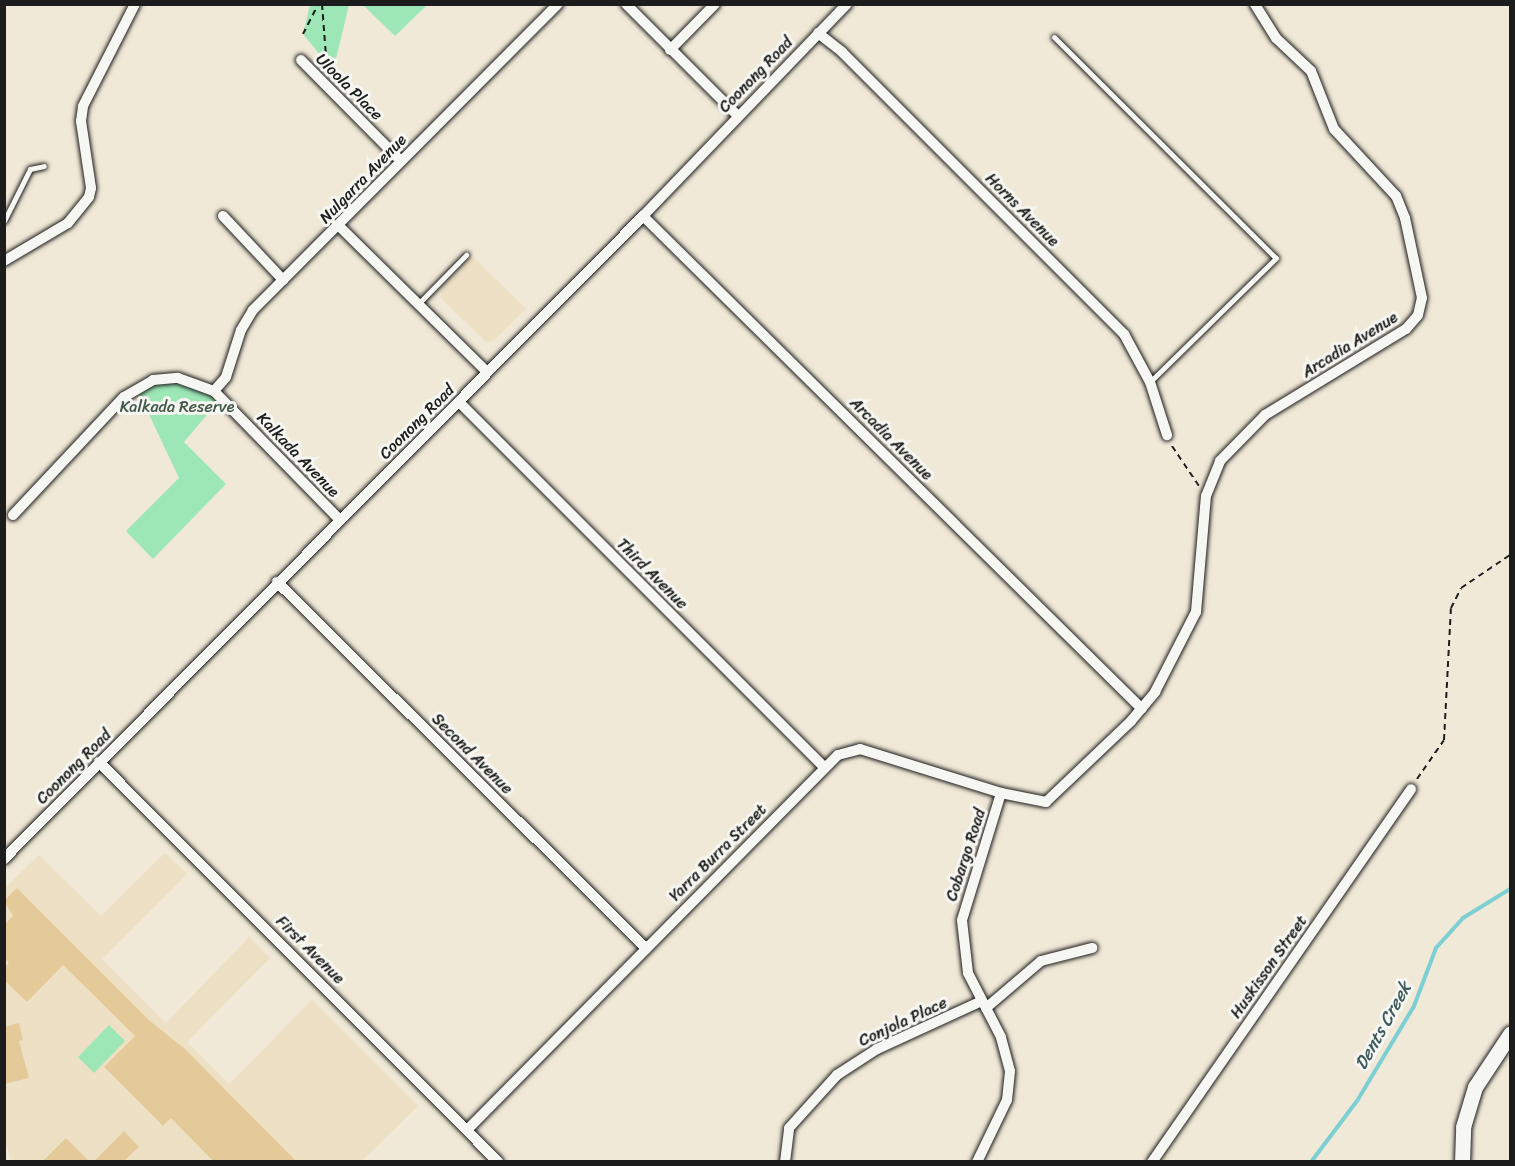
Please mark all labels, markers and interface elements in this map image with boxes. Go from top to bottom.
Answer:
street label: Coonong Road [715,33,797,117]
street label: Uloola Place [312,50,386,124]
street label: Nulgarra Avenue [316,130,410,228]
street label: Horns Avenue [981,169,1063,251]
street label: Arcadia Avenue [1299,308,1401,382]
street label: Coonong Road [376,381,458,463]
street label: Arcadia Avenue [846,394,936,484]
park label: Kalkada Reserve [120,397,234,417]
street label: Kalkada Avenue [253,409,343,501]
street label: Third Avenue [613,535,691,613]
street label: Second Avenue [427,709,517,799]
street label: Coonong Road [33,726,115,808]
street label: Yarra Burra Street [665,800,771,906]
street label: Cobargo Road [942,806,990,904]
street label: First Avenue [272,912,348,988]
street label: Huskisson Street [1226,912,1312,1022]
water label: Dents Creek [1350,979,1416,1073]
street label: Conjola Place [856,993,950,1051]

